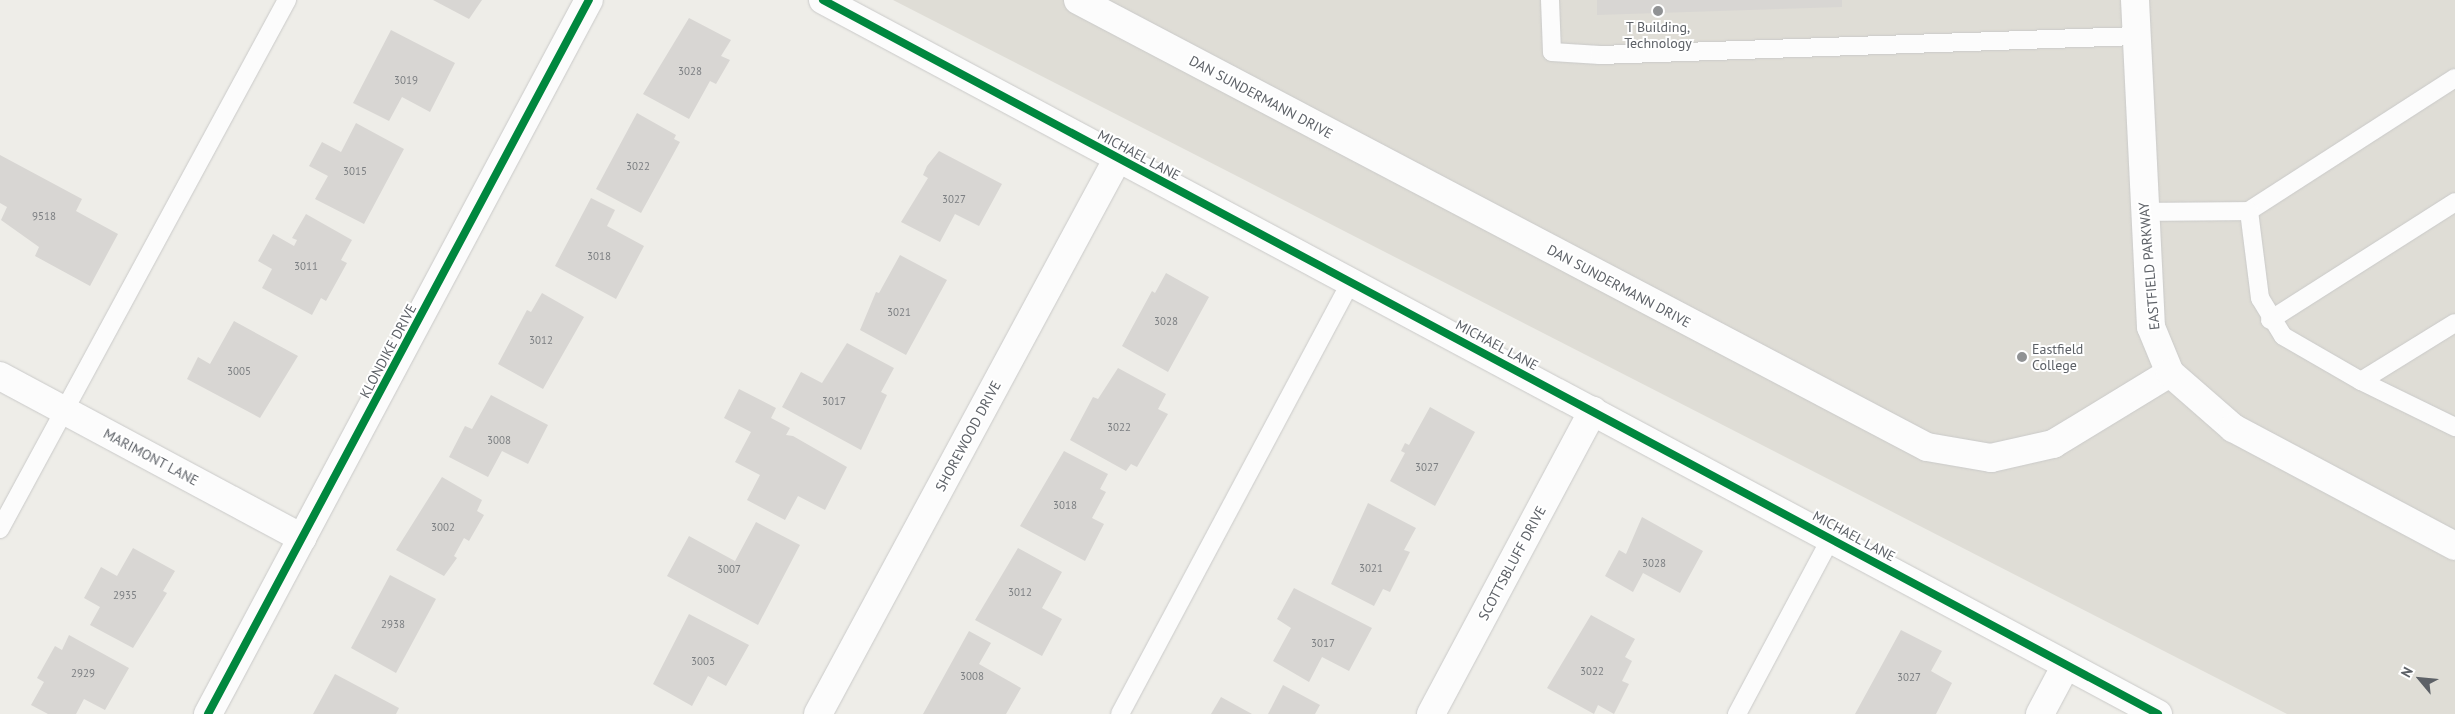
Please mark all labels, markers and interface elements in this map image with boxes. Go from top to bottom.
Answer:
marker: T Building, Technology [1652,5,1664,17]
place label: T Building, Technology [1624,19,1692,52]
street label: DAN SUNDERMANN DRIVE [1186,52,1336,142]
house number: 3028 [678,64,702,78]
house number: 3019 [394,73,418,87]
street label: MICHAEL LANE [1095,126,1183,184]
house number: 3022 [626,159,650,173]
house number: 3015 [343,164,367,178]
house number: 3027 [942,192,966,206]
street label: EASTFIELD PARKWAY [2135,201,2163,331]
house number: 9518 [32,209,56,223]
street label: DAN SUNDERMANN DRIVE [1544,241,1694,331]
house number: 3018 [587,249,611,263]
house number: 3011 [294,259,318,273]
street label: KLONDIKE DRIVE [356,301,420,401]
house number: 3021 [887,305,911,319]
house number: 3028 [1154,314,1178,328]
street label: MICHAEL LANE [1453,316,1541,374]
house number: 3012 [529,333,553,347]
place label: Eastfield College [2032,341,2083,374]
marker: Eastfield College [2016,351,2028,363]
house number: 3005 [227,364,251,378]
street label: SHOREWOOD DRIVE [932,378,1004,494]
house number: 3017 [822,394,846,408]
house number: 3022 [1107,420,1131,434]
street label: MARIMONT LANE [100,425,202,489]
house number: 3008 [487,433,511,447]
house number: 3027 [1415,460,1439,474]
house number: 3018 [1053,498,1077,512]
street label: SCOTTSBLUFF DRIVE [1475,503,1549,623]
street label: MICHAEL LANE [1810,507,1898,565]
house number: 3002 [431,520,455,534]
house number: 3028 [1642,556,1666,570]
house number: 3021 [1359,561,1383,575]
house number: 3007 [717,562,741,576]
house number: 3012 [1008,585,1032,599]
house number: 2935 [113,588,137,602]
house number: 2938 [381,617,405,631]
house number: 3017 [1311,636,1335,650]
house number: 3003 [691,654,715,668]
north arrow [2395,654,2445,704]
house number: 3022 [1580,664,1604,678]
text: N [2397,664,2417,680]
house number: 2929 [71,666,95,680]
house number: 3008 [960,669,984,683]
house number: 3027 [1897,670,1921,684]

